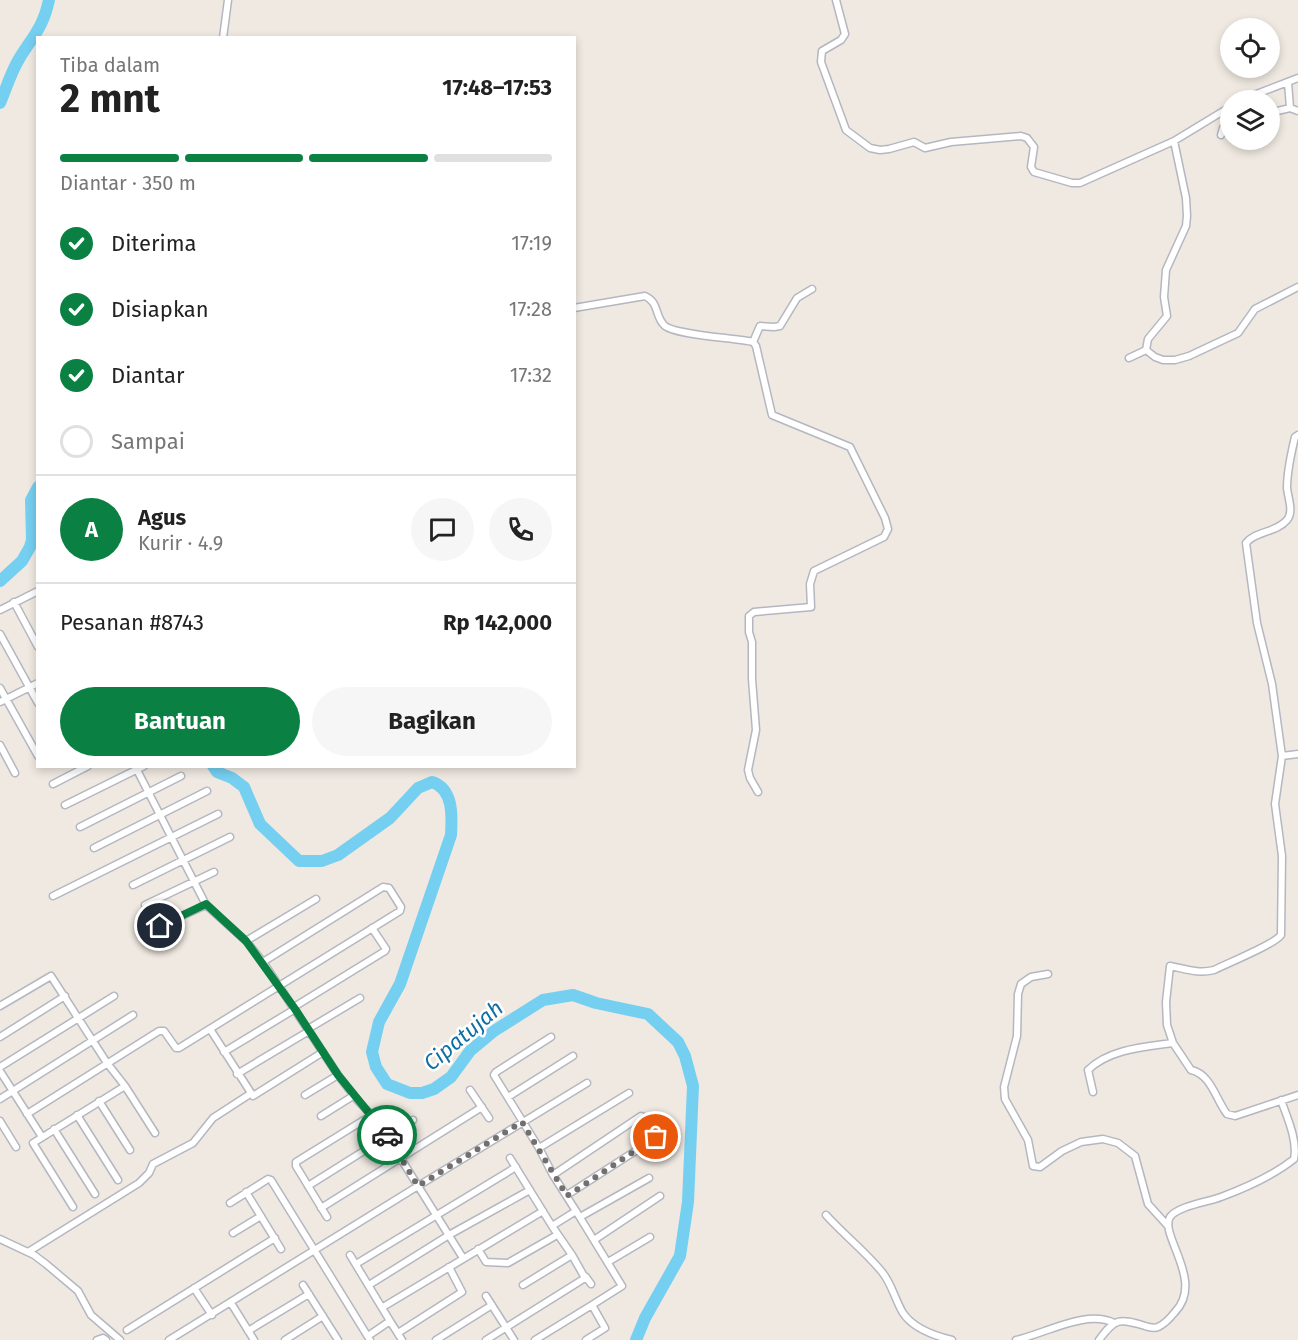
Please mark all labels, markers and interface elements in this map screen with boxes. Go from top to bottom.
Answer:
map controls [1220,18,1280,150]
button: locate [1220,18,1280,78]
text: Tiba dalam [60,53,160,77]
text: 17:48–17:53 [442,74,552,101]
text: 2 mnt [60,76,160,122]
button: layers [1220,90,1280,150]
text: Diantar · 350 m [60,171,196,195]
icon: check [60,227,93,260]
text: Diterima [111,230,197,257]
text: 17:19 [511,231,552,255]
icon: check [60,293,93,326]
text: Disiapkan [111,296,209,323]
text: 17:28 [509,297,552,321]
icon: check [60,359,93,392]
text: Diantar [111,362,184,389]
text: 17:32 [510,363,552,387]
text: Sampai [111,428,185,455]
button: chat [411,498,474,561]
button: phone [489,498,552,561]
text: Agus [138,504,186,531]
text: A [85,516,98,543]
text: Kurir · 4.9 [138,531,223,555]
text: Pesanan #8743 [60,609,204,636]
text: Rp 142,000 [443,609,552,636]
button: Bantuan [60,687,300,756]
button: Bagikan [312,687,552,756]
pin [134,900,185,951]
icon: home [143,909,176,942]
water label: Cipatujah [418,994,509,1076]
courier [357,1105,417,1165]
pin [630,1111,681,1162]
icon: car [371,1119,404,1152]
icon: bag [639,1120,672,1153]

